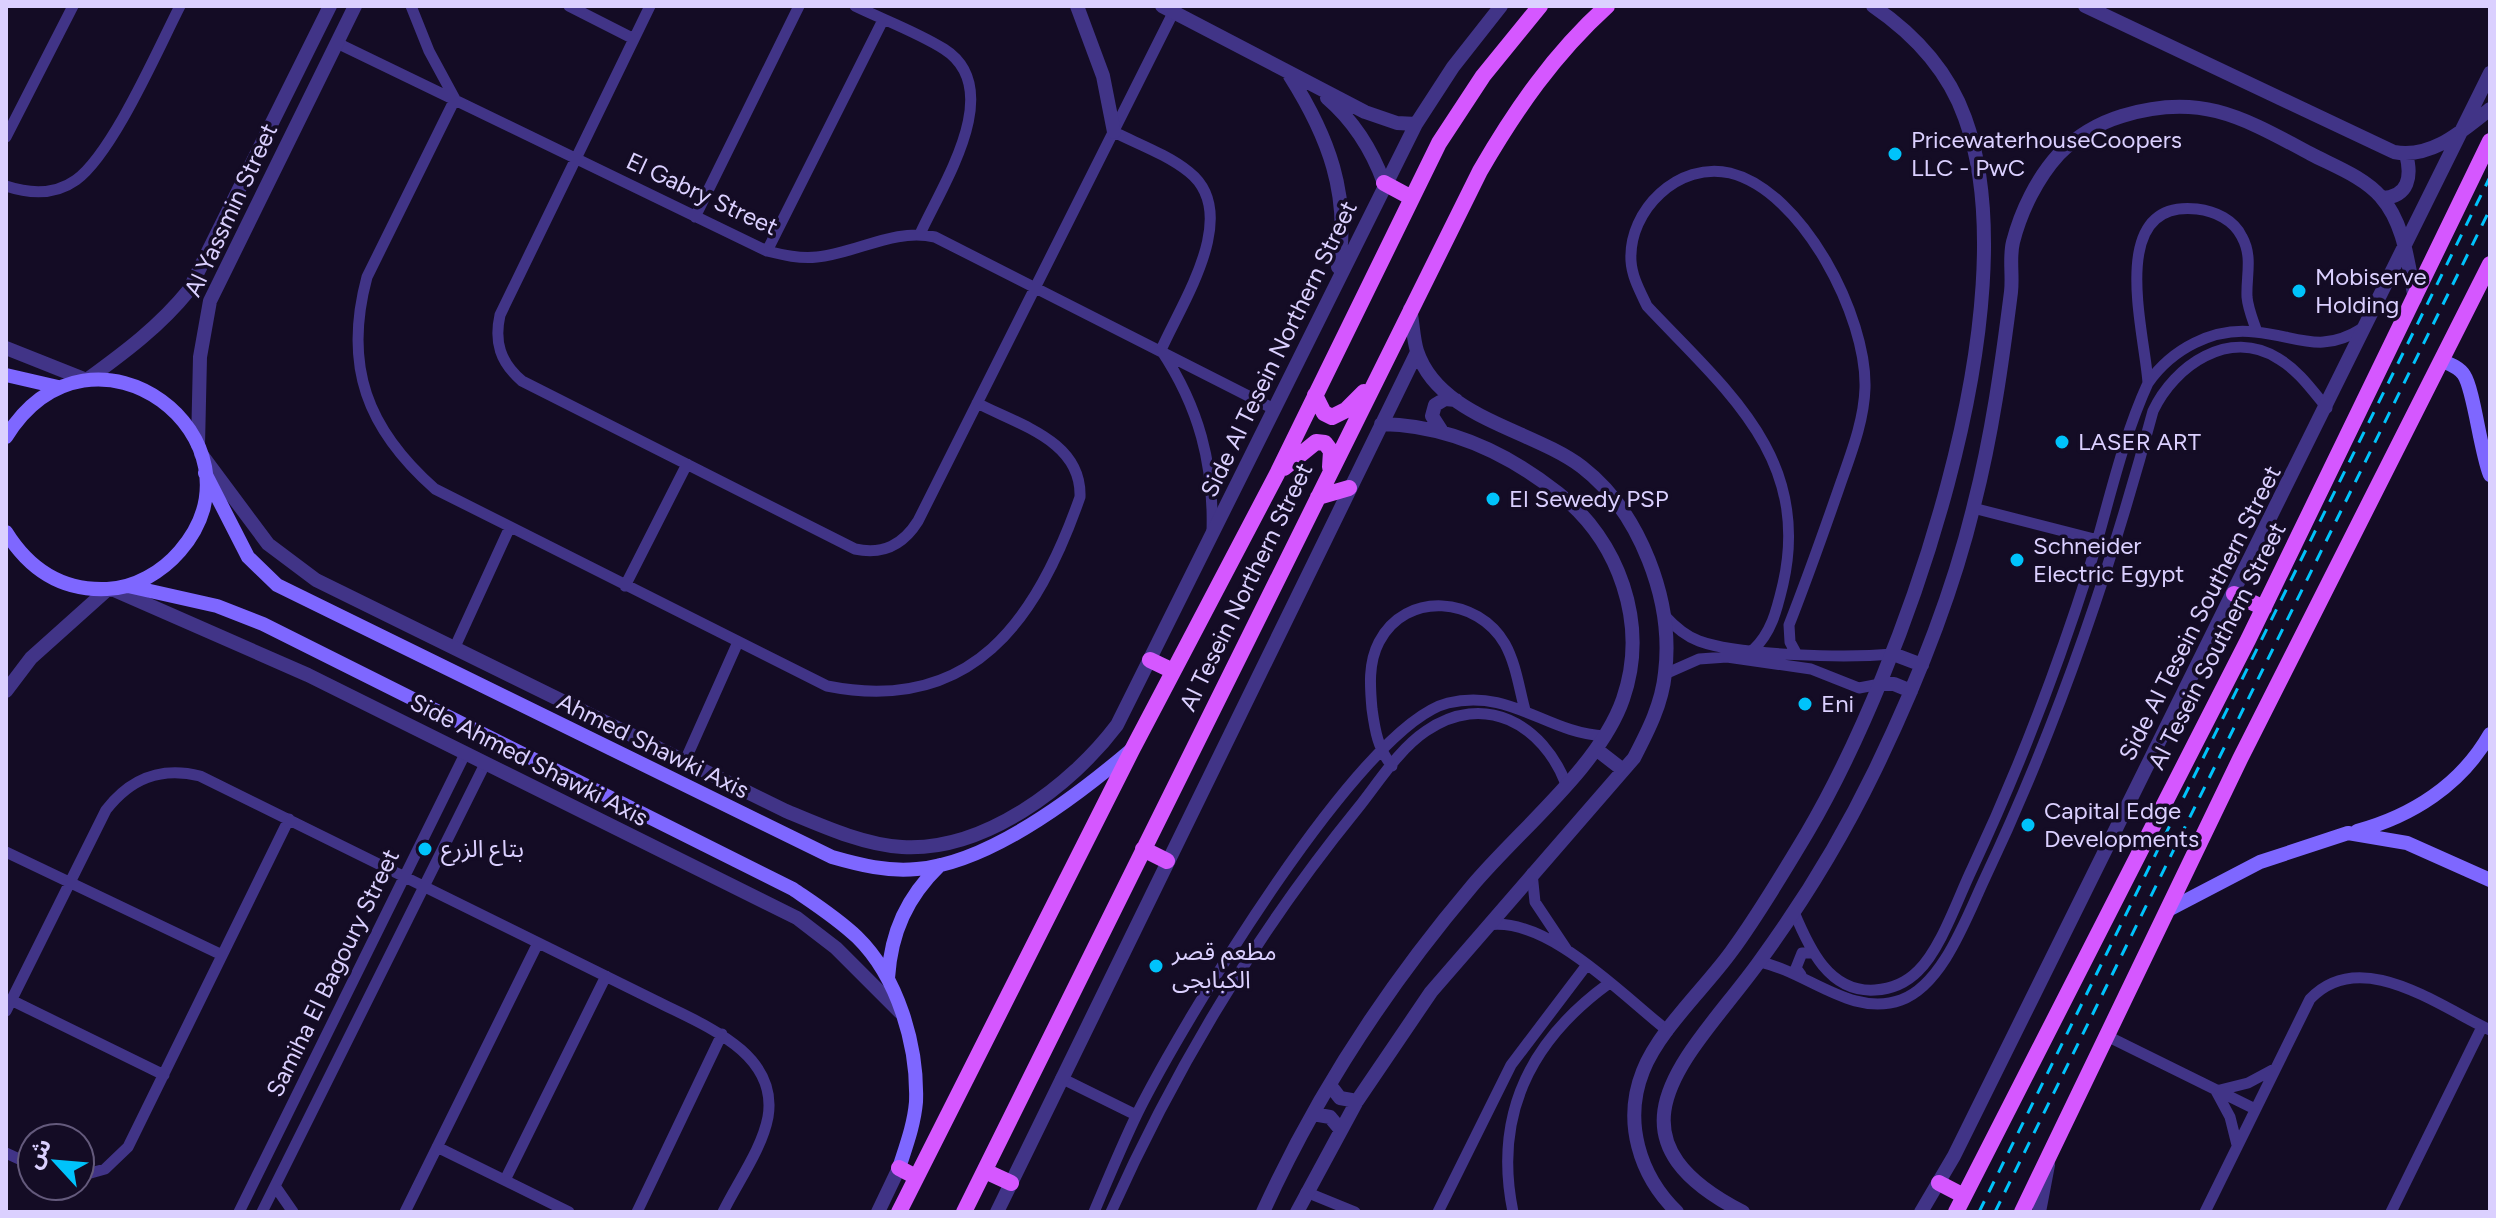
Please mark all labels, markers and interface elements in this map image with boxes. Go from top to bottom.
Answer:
street label: Al Yassmin Street [178,119,283,301]
place label: PricewaterhouseCoopers LLC - PwC [1911,125,2182,182]
marker: PricewaterhouseCoopers LLC - PwC [1886,145,1904,163]
street label: El Gabry Street [622,146,783,241]
street label: Side Al Tesein Northern Street [1194,196,1363,502]
place label: Mobiserve Holding [2315,262,2427,319]
marker: Mobiserve Holding [2290,282,2308,300]
place label: LASER ART [2078,427,2201,456]
marker: LASER ART [2053,433,2071,451]
street label: Al Tesein Northern Street [1173,458,1318,716]
street label: Side Al Tesein Southern Street [2113,461,2287,765]
place label: El Sewedy PSP [1509,484,1669,513]
marker: El Sewedy PSP [1484,490,1502,508]
street label: Al Tesein Southern Street [2142,518,2292,774]
place label: Schneider Electric Egypt [2033,531,2184,588]
marker: Schneider Electric Egypt [2008,551,2026,569]
street label: Side Ahmed Shawki Axis [405,687,653,832]
street label: Ahmed Shawki Axis [553,687,754,805]
place label: Eni [1821,689,1854,718]
marker: Eni [1796,695,1814,713]
place label: Capital Edge Developments [2044,796,2199,853]
marker: Capital Edge Developments [2019,816,2037,834]
place label: بتاع الزرع [441,834,524,866]
marker: بتاع الزرع [416,840,434,858]
street label: Samiha El Bagoury Street [260,844,405,1101]
place label: مطعم قصر الكبابجى [1171,937,1277,994]
marker: مطعم قصر الكبابجى [1147,957,1165,975]
north arrow [16,1122,96,1202]
text: ش [20,1134,57,1173]

